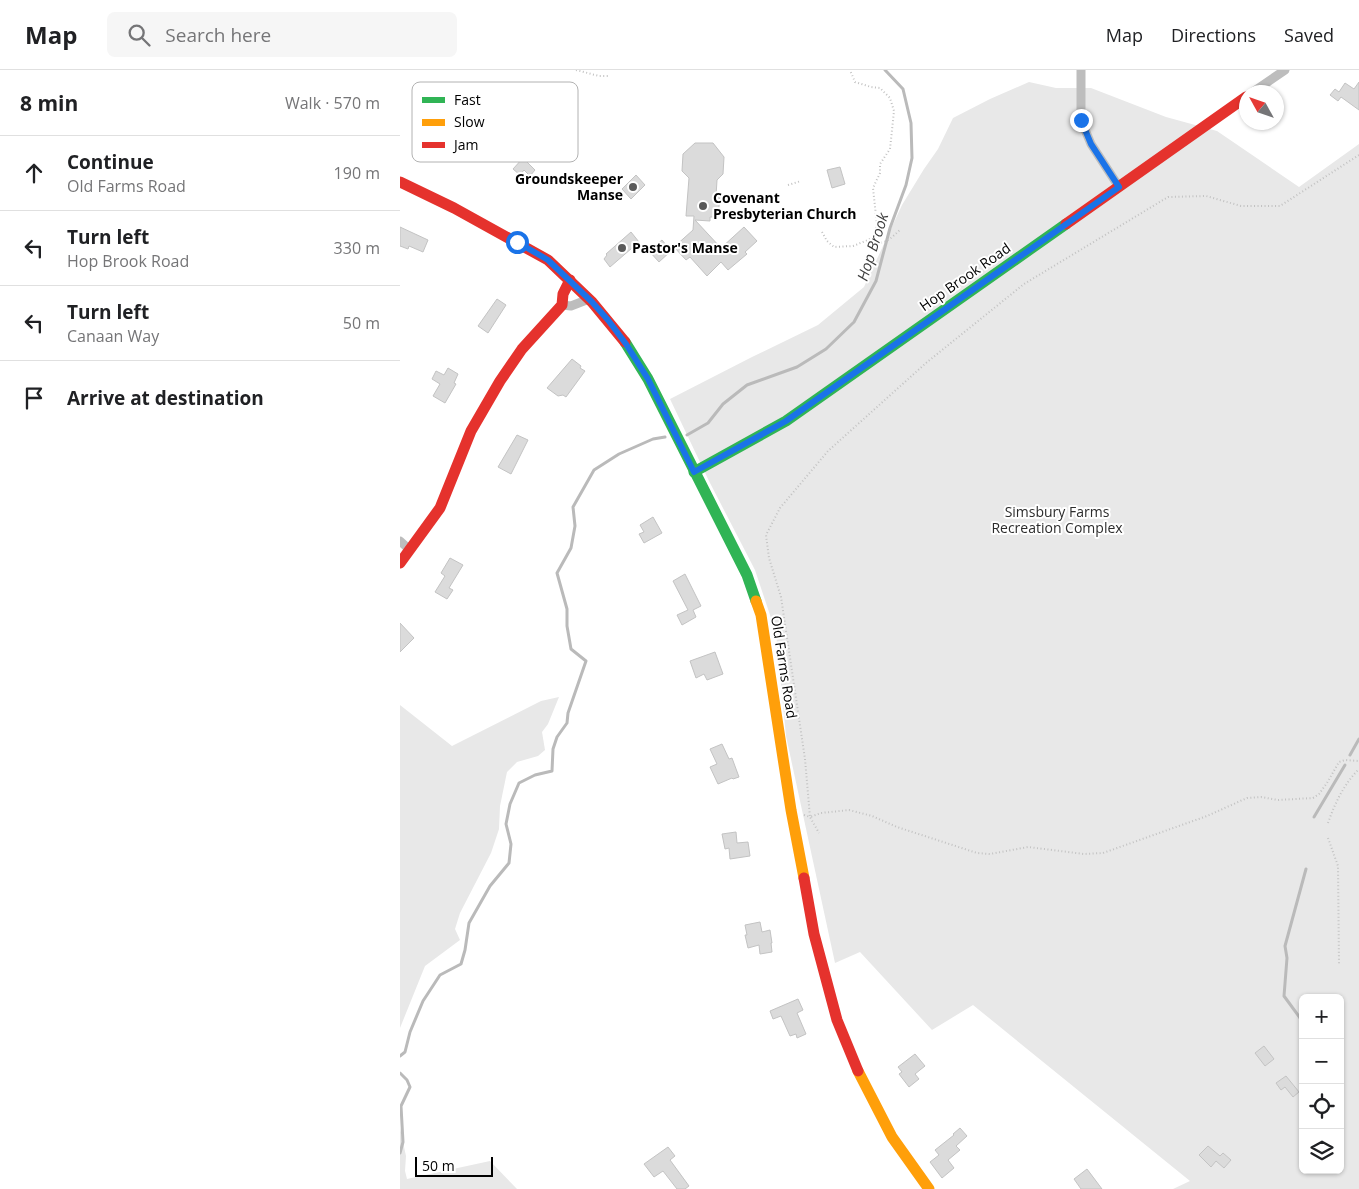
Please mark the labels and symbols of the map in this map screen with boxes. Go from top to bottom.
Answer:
legend [412,82,578,162]
north arrow [1239,85,1284,130]
text: Fast [454,90,481,109]
route end [1070,109,1093,132]
text: Slow [454,112,485,131]
text: Jam [452,135,479,154]
place label: Groundskeeper Manse [515,169,624,204]
marker: Groundskeeper Manse [627,181,639,193]
place label: Covenant Presbyterian Church [713,188,857,223]
marker: Covenant Presbyterian Church [697,200,709,212]
water label: Hop Brook [852,210,893,283]
route start [506,231,529,254]
place label: Pastor's Manse [632,238,738,257]
street label: Hop Brook Road [915,238,1014,315]
marker: Pastor's Manse [616,242,628,254]
park label: Simsbury Farms Recreation Complex [991,502,1123,537]
street label: Old Farms Road [767,614,802,720]
scale bar [415,1154,492,1177]

